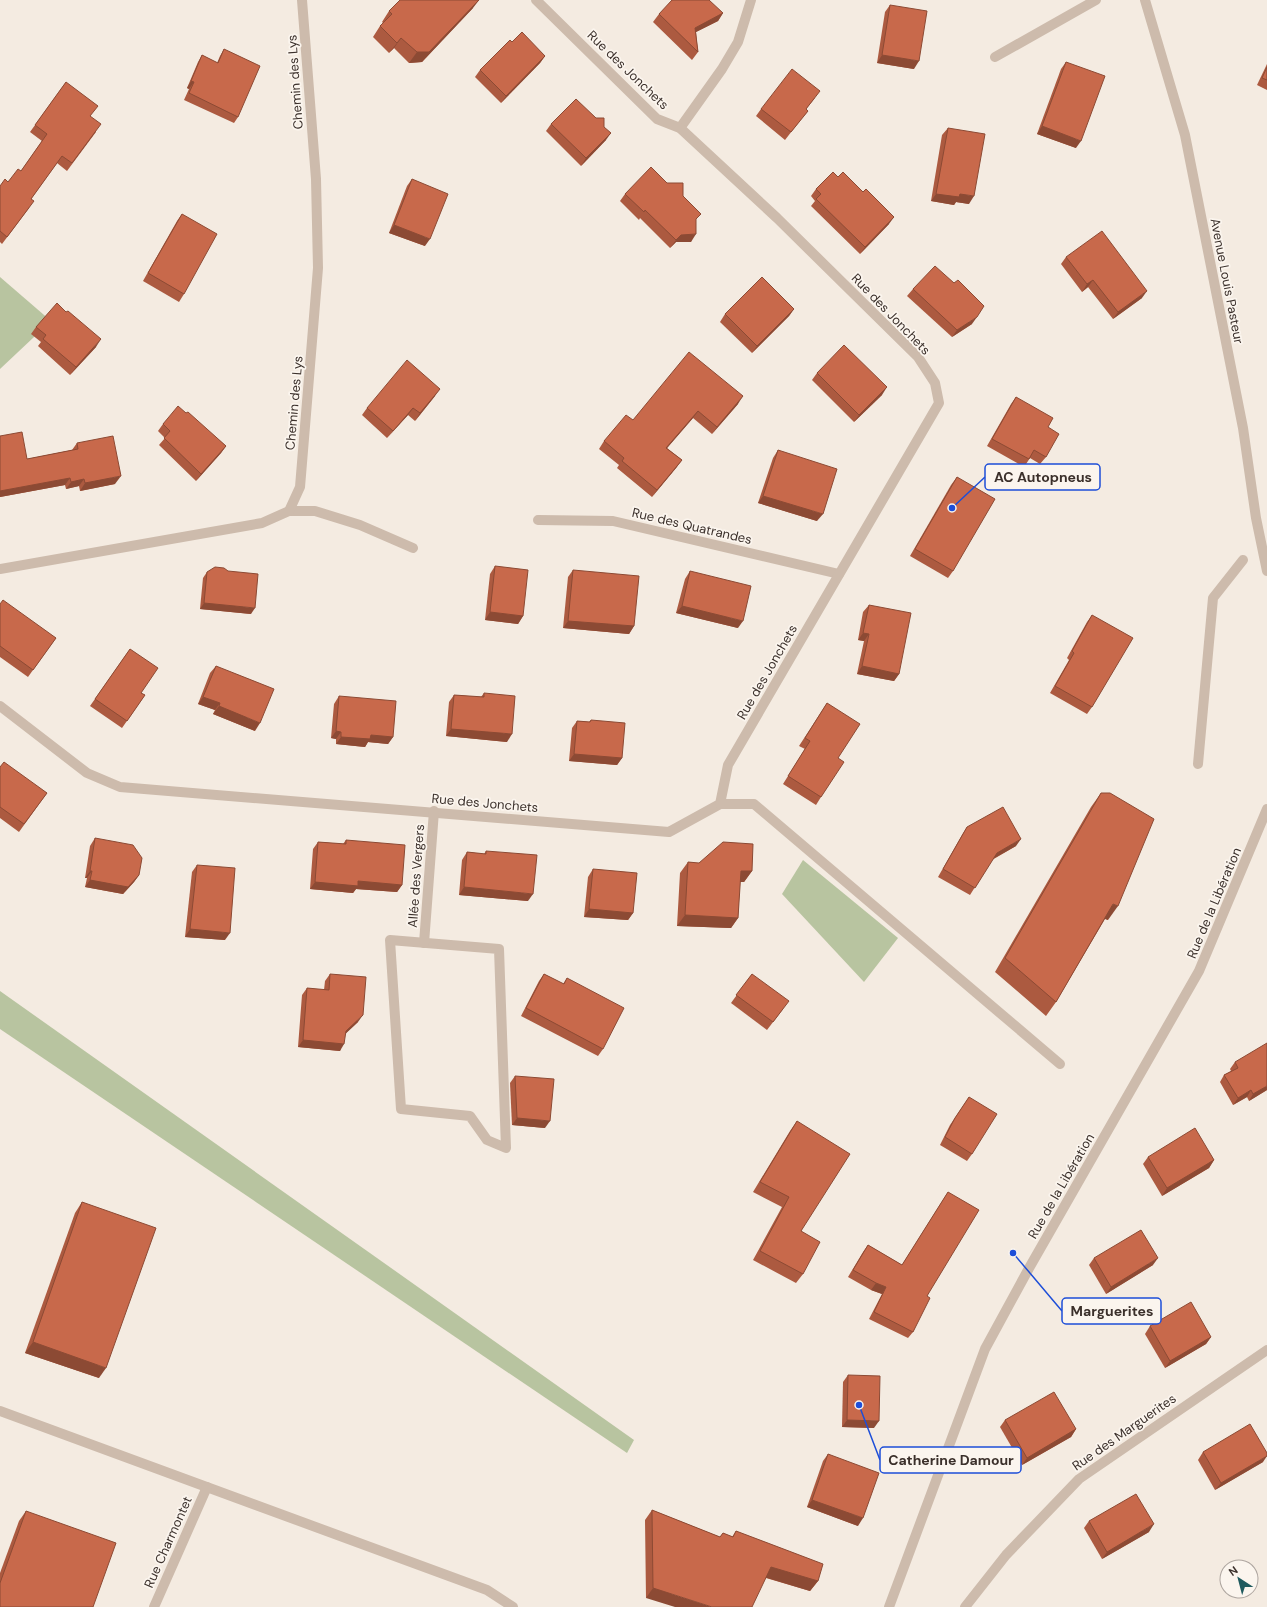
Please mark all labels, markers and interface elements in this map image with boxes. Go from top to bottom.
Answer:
street label: Rue des Jonchets [584,27,672,113]
street label: Chemin des Lys [283,34,307,130]
street label: Avenue Louis Pasteur [1206,217,1248,345]
street label: Rue des Jonchets [848,270,934,358]
street label: Chemin des Lys [281,355,307,451]
callout: AC Autopneus [985,464,1100,490]
text: AC Autopneus [994,468,1092,486]
street label: Rue des Quatrandes [630,504,754,548]
street label: Rue des Jonchets [733,621,801,723]
street label: Rue des Jonchets [431,790,539,816]
street label: Allée des Vergers [404,824,428,928]
street label: Rue de la Libération [1183,845,1245,961]
street label: Rue de la Libération [1024,1130,1098,1242]
callout: Marguerites [1062,1298,1161,1324]
text: Marguerites [1071,1302,1153,1320]
street label: Rue des Marguerites [1069,1390,1179,1474]
callout: Catherine Damour [880,1447,1021,1473]
text: Catherine Damour [888,1451,1014,1469]
street label: Rue Charmontet [140,1493,196,1591]
north arrow [1219,1559,1259,1599]
text: N [1226,1563,1240,1579]

